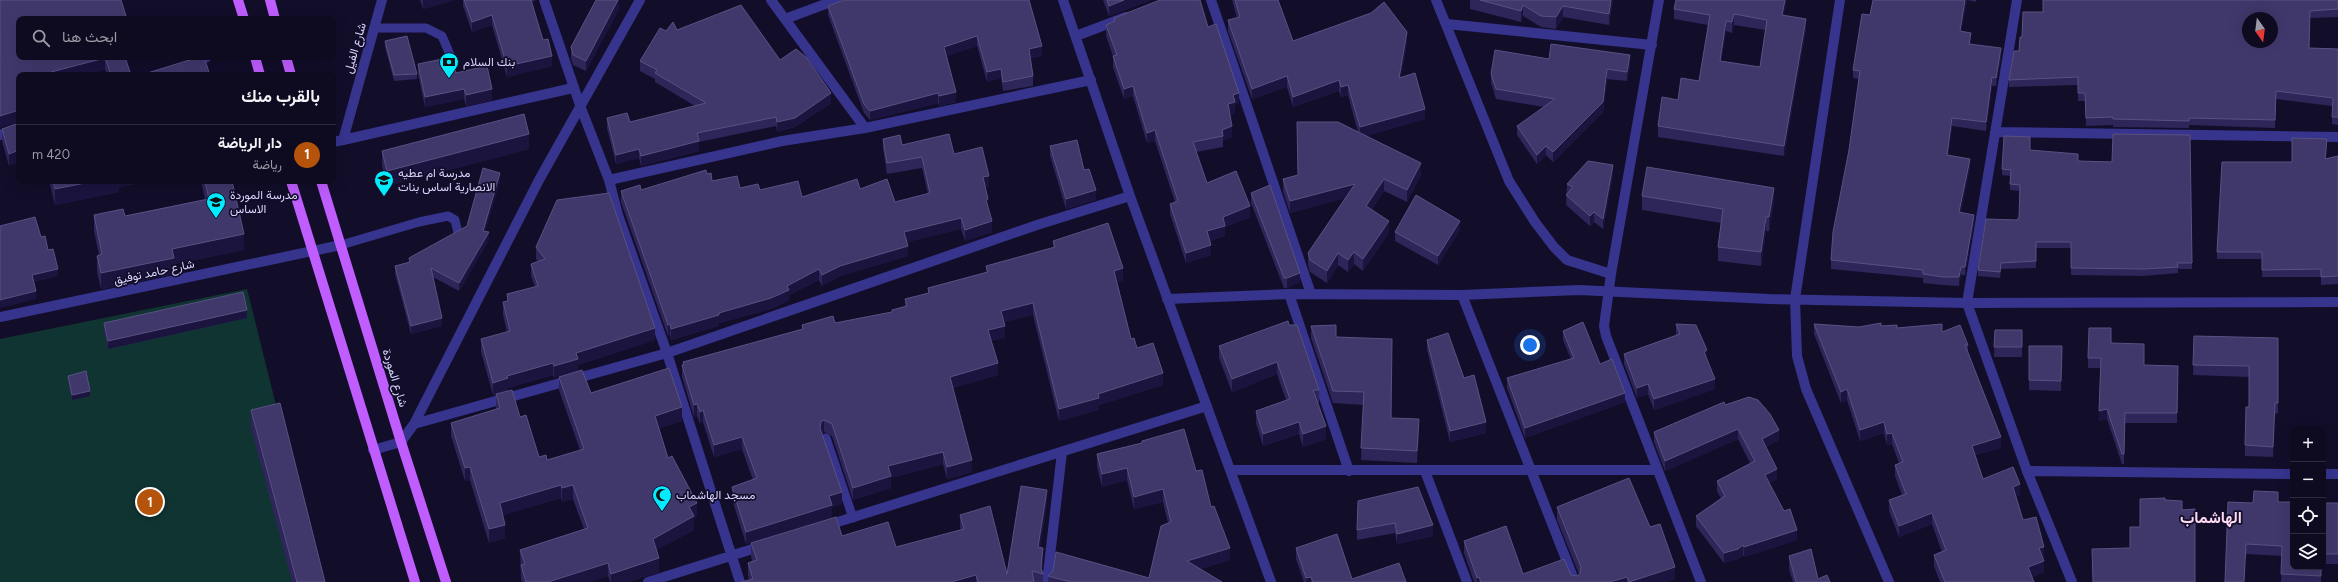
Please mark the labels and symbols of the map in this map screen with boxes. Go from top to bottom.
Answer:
north arrow [2242,12,2278,48]
street label: شارع الفيل [341,21,371,76]
bank icon: بنك السلام [438,51,460,79]
place label: بنك السلام [463,55,515,70]
place label: مدرسة ام عطيه الانصارية اساس بنات [398,166,495,195]
school or university icon: مدرسة ام عطيه الانصارية اساس بنات [373,169,395,197]
place label: مدرسة الموردة الاساس [230,188,298,217]
school or university icon: مدرسة الموردة الاساس [205,191,227,219]
street label: شارع حامد توفيق [112,257,196,289]
your location [1520,335,1540,355]
street label: شارع الموردة [378,347,410,409]
mosque icon: مسجد الهاشماب [651,484,673,512]
pin: 1 [137,487,163,517]
place label: مسجد الهاشماب [676,488,755,503]
district label: الهاشماب [2180,508,2242,528]

